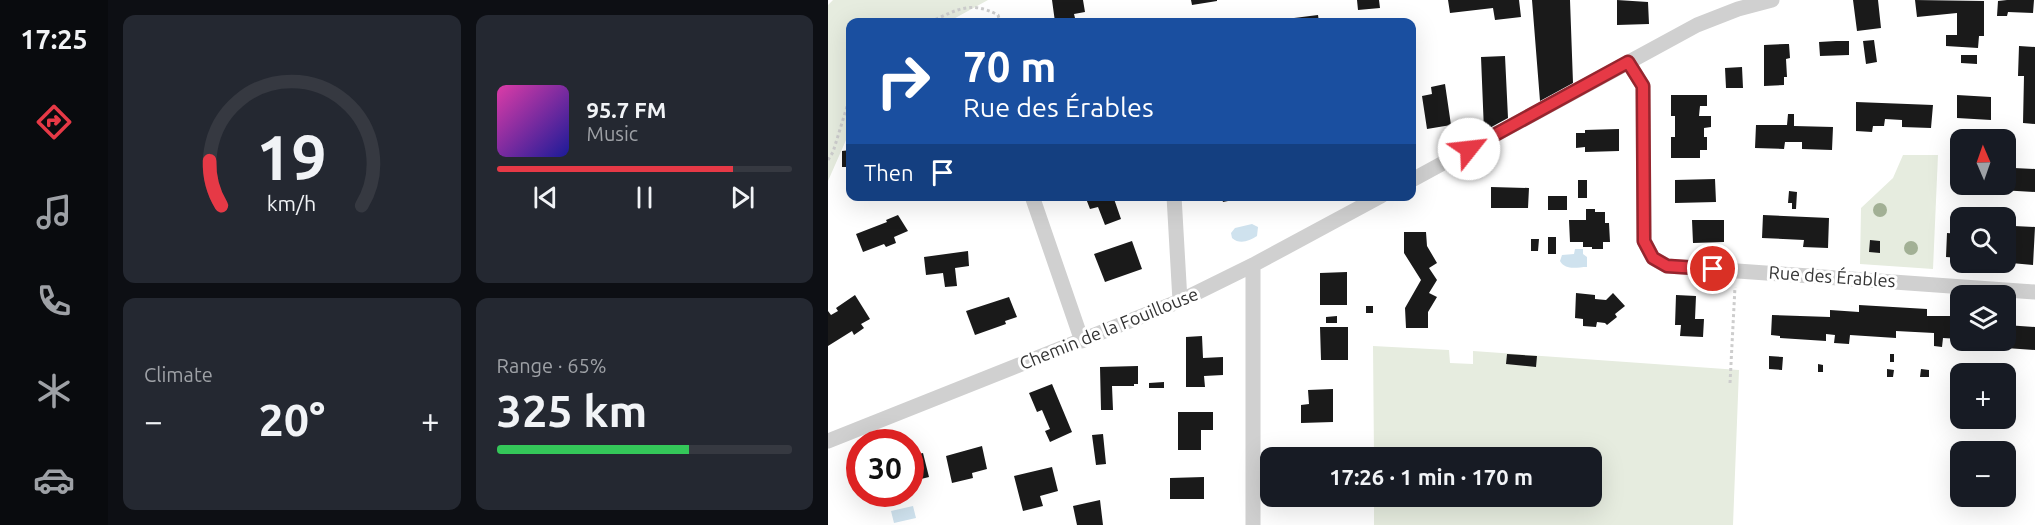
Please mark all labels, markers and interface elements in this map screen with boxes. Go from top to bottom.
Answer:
text: 17:25 [20,24,88,54]
icon: right [864,42,942,120]
text: 70 m [963,43,1057,90]
text: Rue des Érables [963,92,1154,122]
text: 95.7 FM [587,97,666,122]
icon: directions [33,101,75,143]
position arrow [1437,117,1501,181]
text: 19 [257,122,327,192]
text: Music [587,122,638,145]
north arrow [1950,129,2016,195]
map controls [1950,129,2016,507]
icon: arrive [926,156,959,189]
text: Then [864,160,914,185]
icon: previous [529,181,562,214]
icon: pause [628,181,661,214]
icon: next [726,181,759,214]
icon: music [33,191,75,233]
text: km/h [267,192,316,216]
button: search [1950,207,2016,273]
pin [1687,243,1738,294]
icon: arrive [1696,252,1729,285]
street label: Rue des Érables [1768,261,1896,290]
icon: phone [33,280,75,322]
street label: Chemin de la Fouillouse [1016,283,1201,373]
button: layers [1950,285,2016,351]
text: Range · 65% [497,354,607,377]
text: Climate [144,363,213,386]
button: + [1950,363,2016,429]
icon: climate [33,370,75,412]
text: 325 km [497,385,647,436]
text: 20° [258,394,325,445]
text: − [144,402,163,439]
text: + [421,402,440,439]
speed limit sign: 30 [846,429,924,507]
button: − [1950,441,2016,507]
icon: car [33,459,75,501]
text: 17:26 · 1 min · 170 m [1329,464,1533,489]

